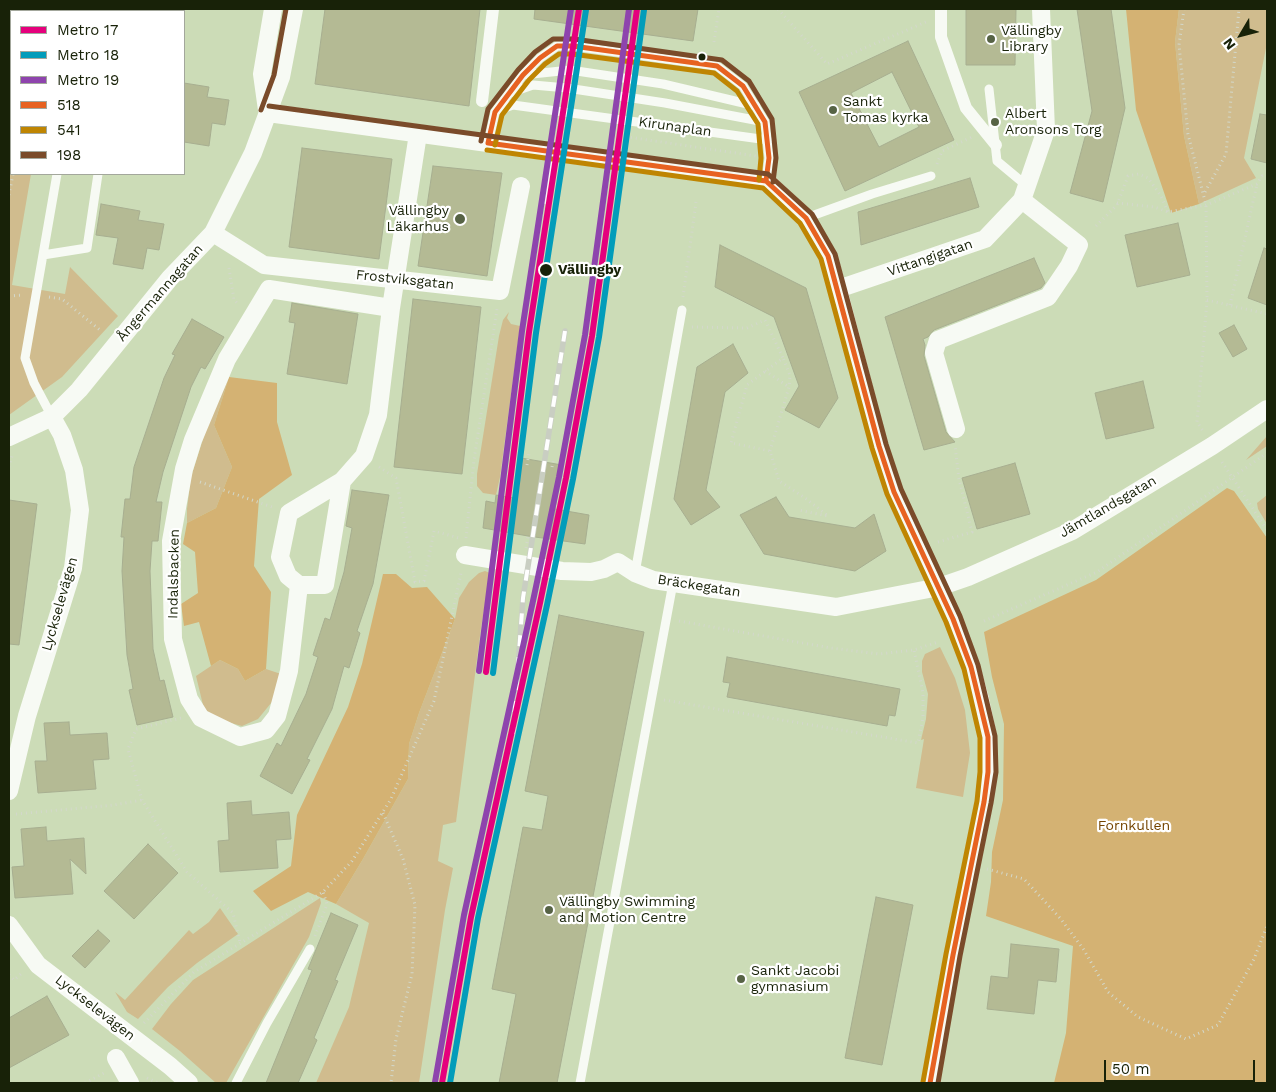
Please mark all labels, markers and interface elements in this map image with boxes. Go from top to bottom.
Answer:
legend [10,10,185,175]
north arrow [1216,10,1266,60]
text: Metro 17 [57,21,118,39]
place label: Vällingby Library [1001,23,1061,56]
marker: Vällingby Library [985,33,997,45]
text: N [1220,35,1239,53]
text: Metro 18 [57,46,119,64]
unlabelled marker [697,52,707,62]
text: Metro 19 [57,71,119,89]
place label: Sankt Tomas kyrka [843,94,928,126]
text: 518 [57,96,81,114]
marker: Sankt Tomas kyrka [827,104,839,116]
place label: Albert Aronsons Torg [1005,106,1102,138]
street label: Kirunaplan [637,114,713,140]
marker: Albert Aronsons Torg [989,116,1001,128]
text: 541 [57,121,81,139]
text: 198 [57,146,81,164]
place label: Vällingby Läkarhus [387,203,449,236]
marker: Vällingby Läkarhus [453,212,467,226]
street label: Vittangigatan [885,236,975,280]
street label: Ångermannagatan [113,241,207,345]
marker: Vällingby [538,262,554,278]
place label: Vällingby [558,262,621,278]
street label: Frostviksgatan [355,266,455,294]
street label: Jämtlandsgatan [1056,472,1160,542]
street label: Indalsbacken [165,529,183,619]
street label: Lyckselevägen [39,555,81,653]
street label: Bräckegatan [656,571,742,601]
park label: Fornkullen [1098,818,1170,834]
place label: Vällingby Swimming and Motion Centre [559,894,695,926]
marker: Vällingby Swimming and Motion Centre [543,904,555,916]
place label: Sankt Jacobi gymnasium [751,963,839,996]
street label: Lyckselevägen [52,972,138,1044]
marker: Sankt Jacobi gymnasium [735,973,747,985]
scale bar [1106,1050,1257,1082]
text: 50 m [1112,1060,1149,1078]

